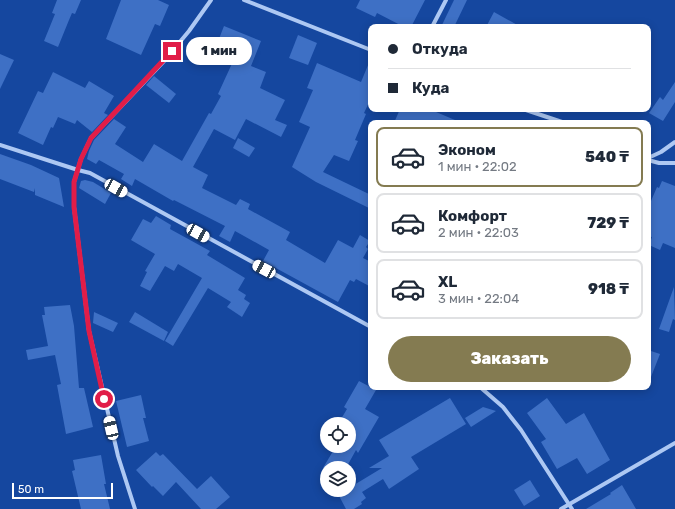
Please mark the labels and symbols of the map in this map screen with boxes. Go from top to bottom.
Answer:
callout: 1 мин [186,37,252,65]
route end [163,42,181,60]
car [103,177,129,199]
car [185,222,211,244]
car [251,258,277,280]
route start [95,390,113,408]
car [102,415,120,441]
scale bar [12,481,113,500]

